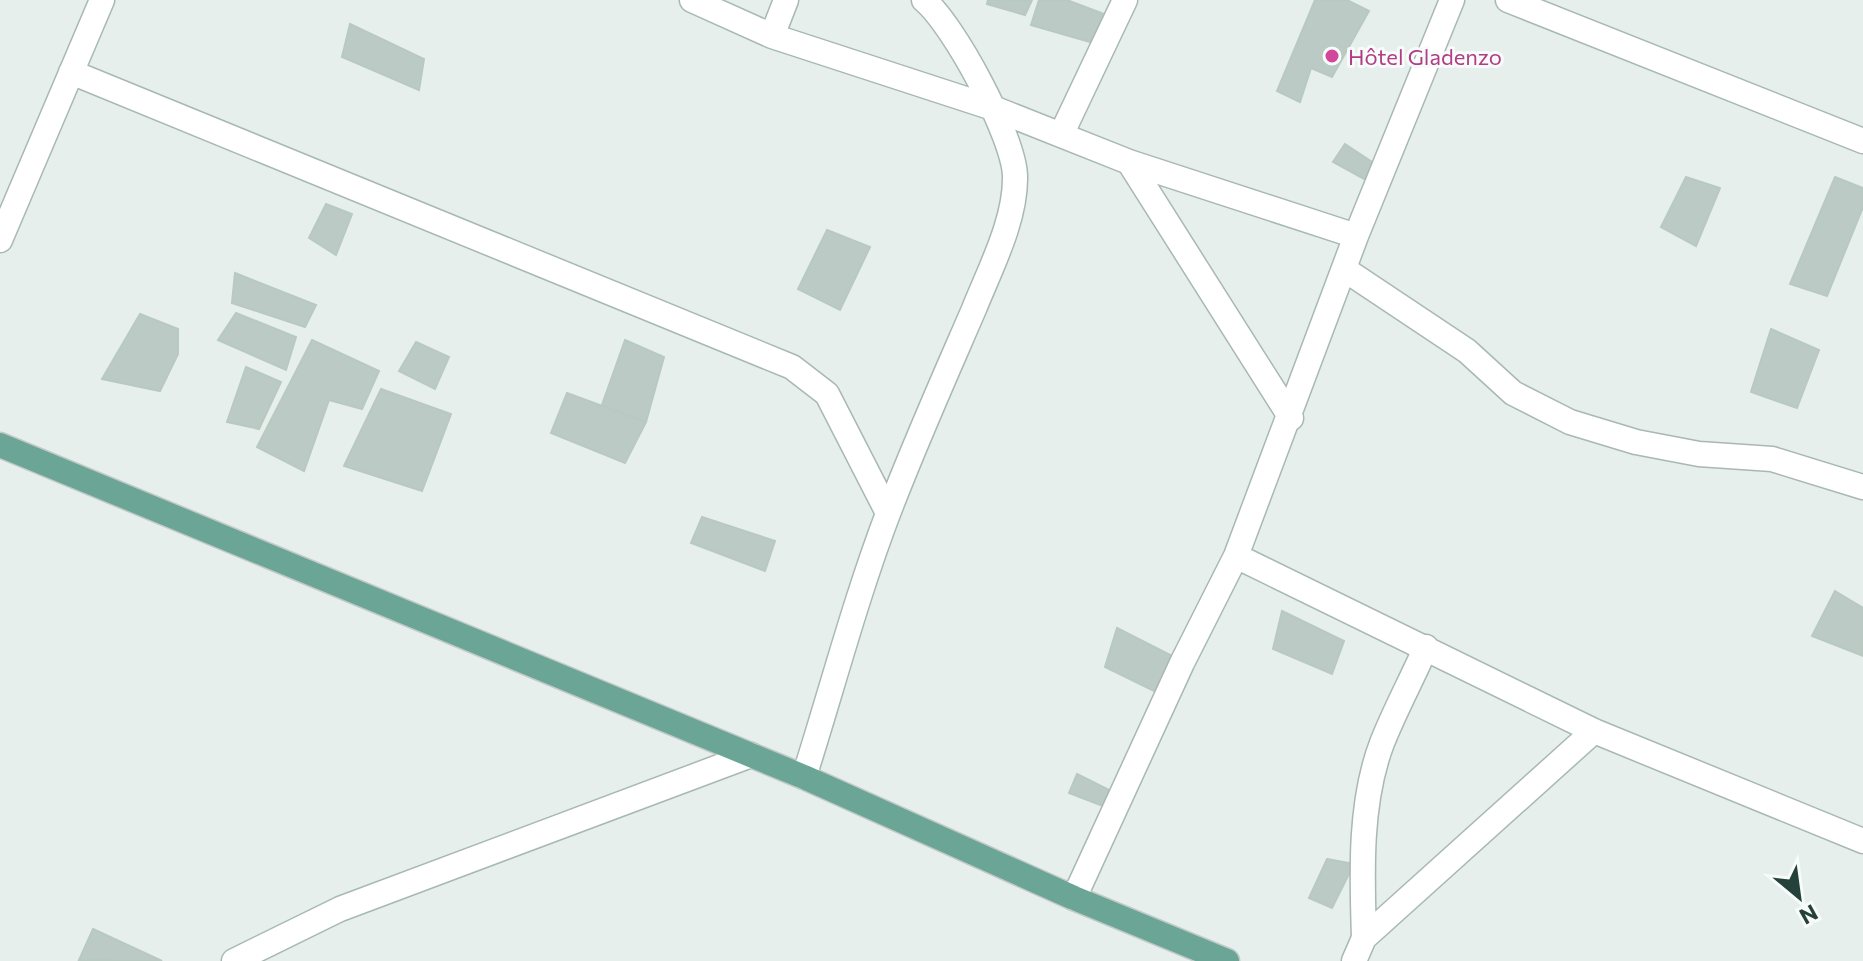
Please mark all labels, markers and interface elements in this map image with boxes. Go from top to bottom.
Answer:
place label: Hôtel Gladenzo [1348,43,1502,70]
marker: Hôtel Gladenzo [1323,47,1341,65]
north arrow [1759,857,1839,937]
text: N [1795,899,1823,931]

